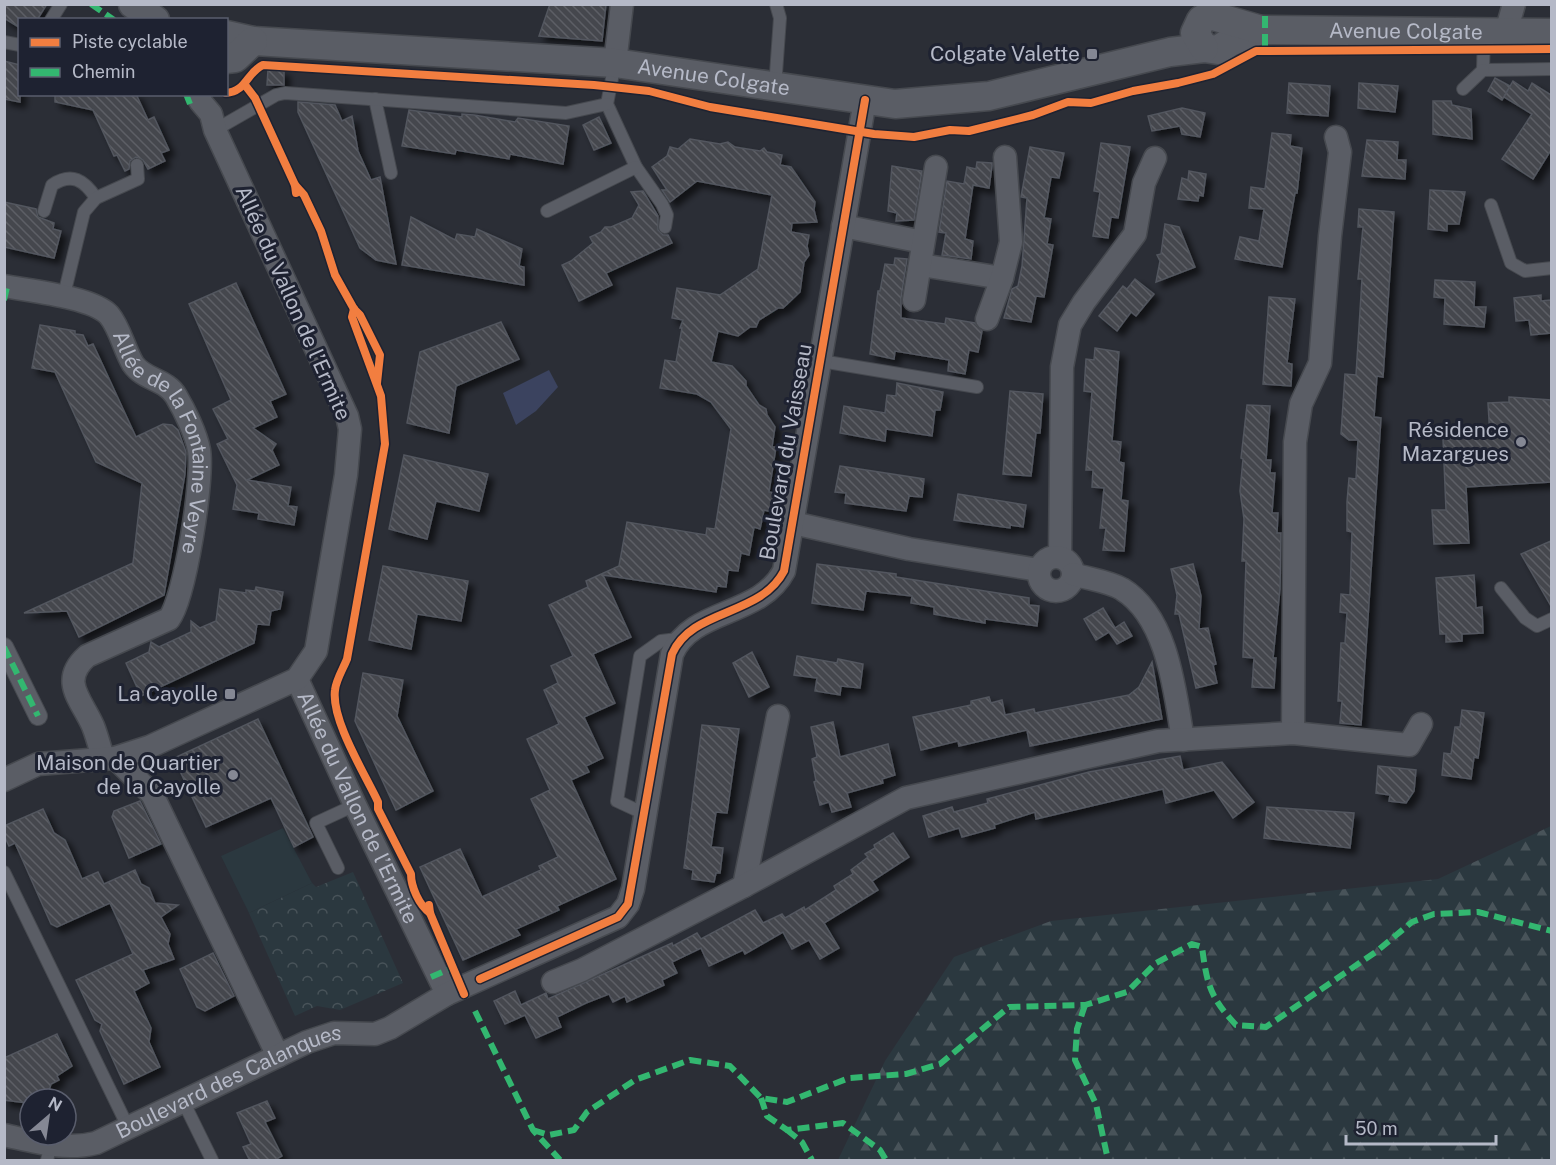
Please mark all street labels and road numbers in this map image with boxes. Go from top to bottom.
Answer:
street label: Avenue Colgate [1329,18,1483,44]
street label: Avenue Colgate [636,53,792,100]
street label: Allée du Vallon de l’Ermite [230,182,357,424]
street label: Allée de la Fontaine Veyre [108,327,213,556]
street label: Boulevard du Vaisseau [754,342,817,562]
street label: Allée du Vallon de l’Ermite [292,687,424,928]
street label: Boulevard des Calanques [112,1020,342,1144]

